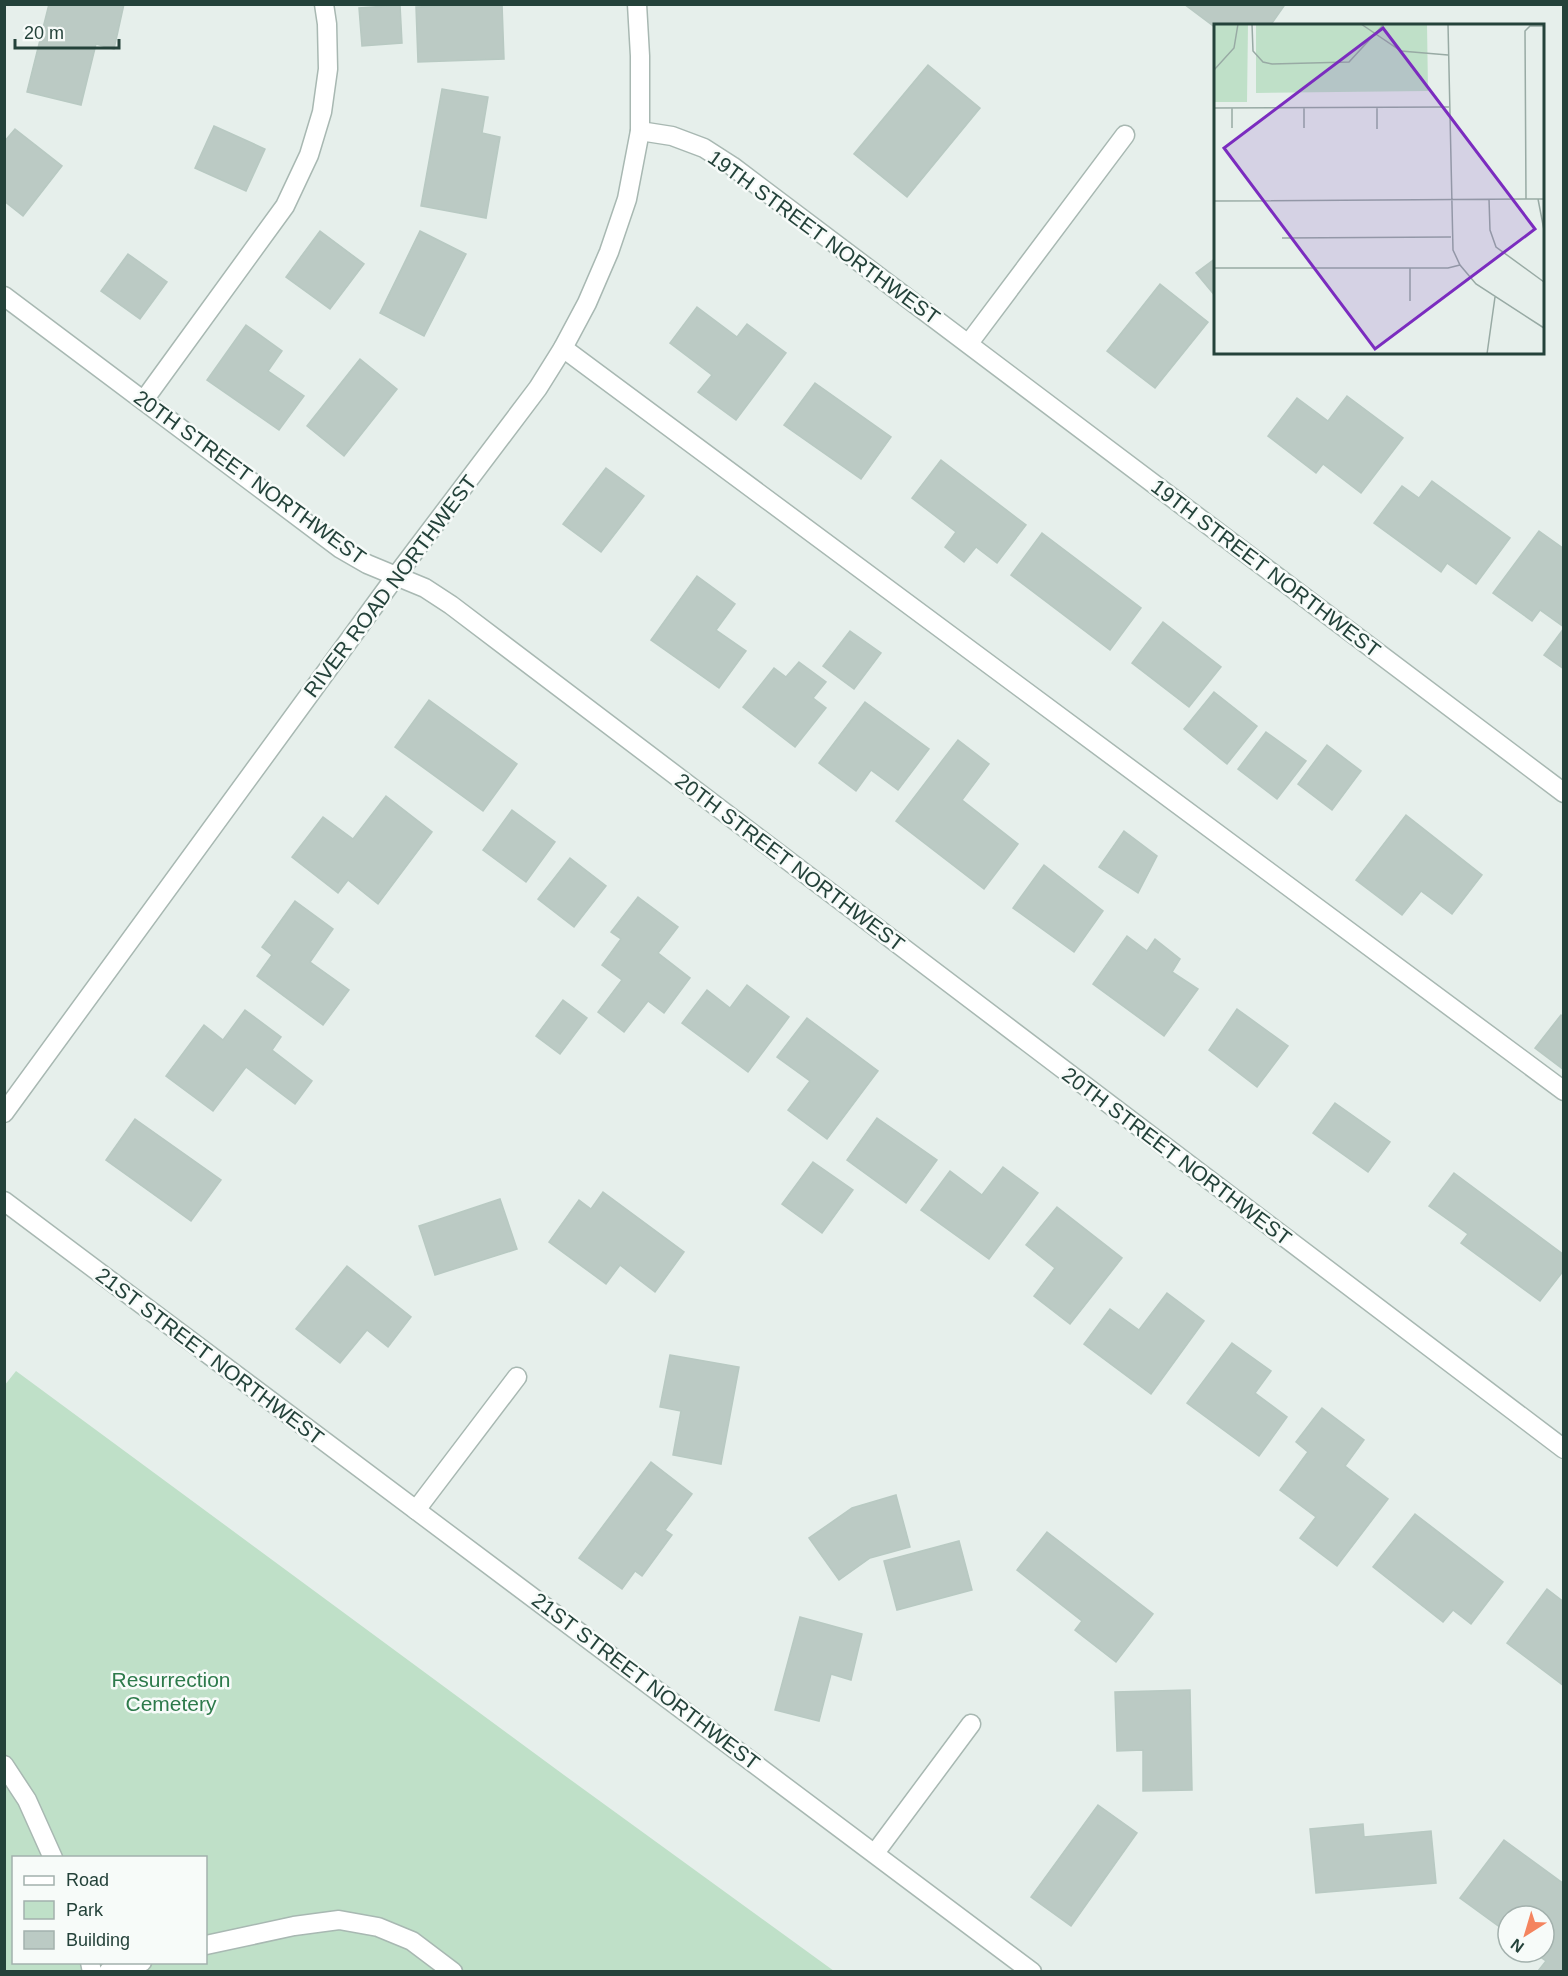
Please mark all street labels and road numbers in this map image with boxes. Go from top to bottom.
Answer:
street label: 19TH STREET NORTHWEST [704,145,944,329]
street label: 20TH STREET NORTHWEST [130,385,370,569]
street label: RIVER ROAD NORTHWEST [299,471,481,701]
street label: 19TH STREET NORTHWEST [1147,474,1385,662]
street label: 20TH STREET NORTHWEST [671,768,909,956]
street label: 20TH STREET NORTHWEST [1058,1062,1296,1250]
street label: 21ST STREET NORTHWEST [92,1263,328,1449]
street label: 21ST STREET NORTHWEST [528,1588,764,1774]

